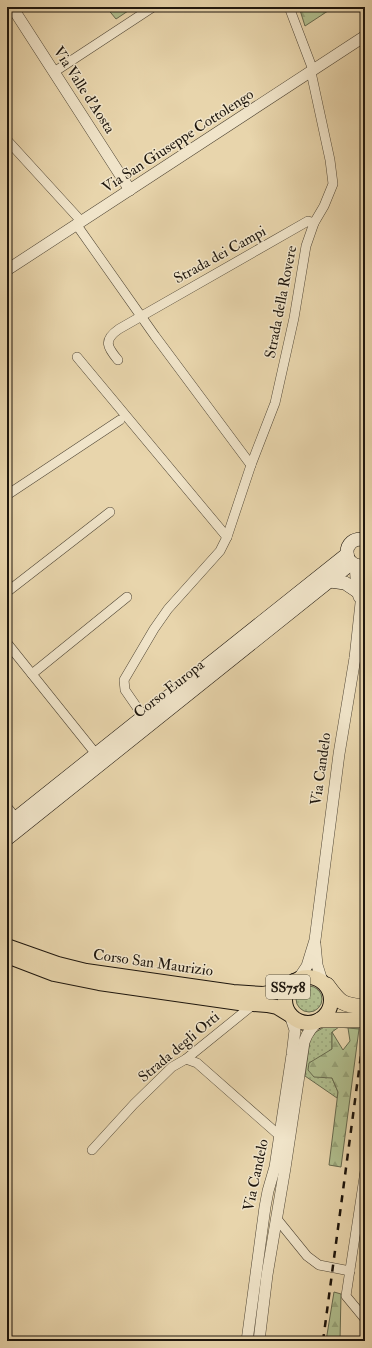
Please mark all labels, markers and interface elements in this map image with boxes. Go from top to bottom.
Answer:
street label: Via Valle d'Aosta [49,43,120,138]
street label: Via San Giuseppe Cottolengo [99,85,258,198]
street label: Strada dei Campi [171,222,270,289]
street label: Strada della Rovere [261,244,301,360]
street label: Corso Europa [130,655,209,723]
street label: Via Candelo [306,731,336,807]
street label: Corso San Maurizio [92,945,214,981]
road number: SS758 [266,975,310,999]
street label: Strada degli Orti [134,1007,224,1087]
street label: Via Candelo [239,1137,273,1213]

